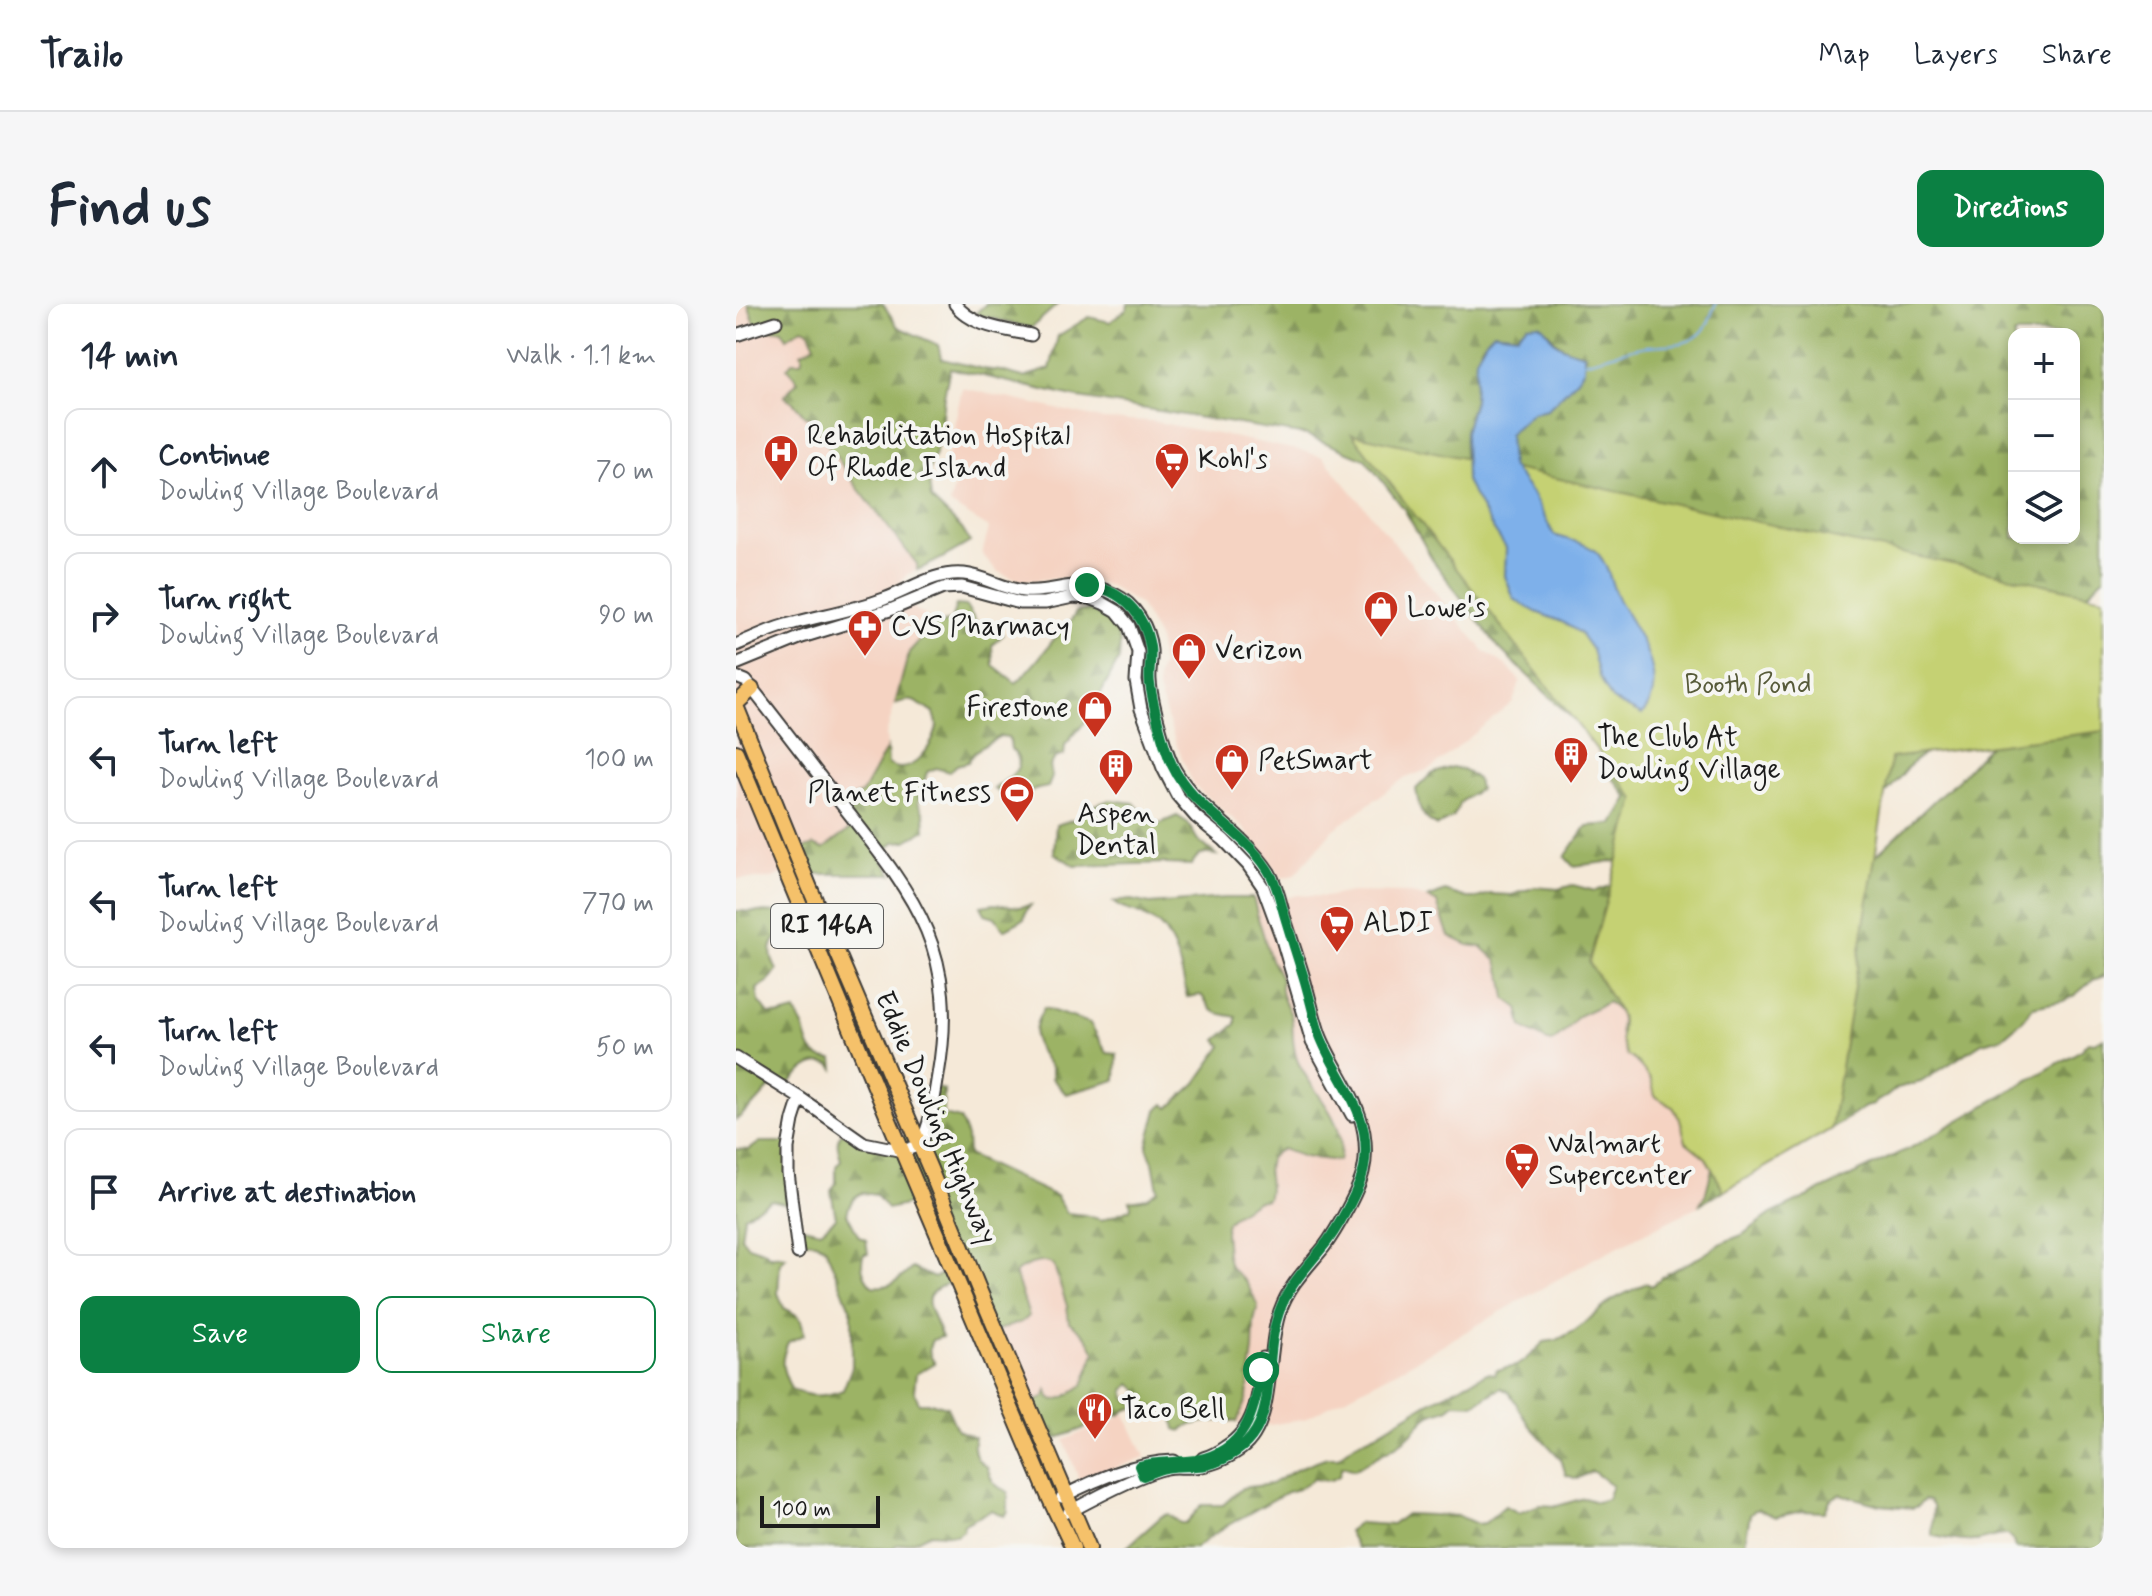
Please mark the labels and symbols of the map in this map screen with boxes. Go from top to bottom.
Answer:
place label: Rehabilitation Hospital Of Rhode Island [807,418,1070,487]
hospital icon: Rehabilitation Hospital Of Rhode Island [762,433,800,483]
supermarket icon: Kohl's [1153,441,1191,491]
place label: Kohl's [1198,442,1268,479]
route end [1069,567,1105,603]
shop icon: Lowe's [1362,589,1400,639]
place label: Lowe's [1407,590,1486,627]
pharmacy icon: CVS Pharmacy [846,608,884,658]
place label: CVS Pharmacy [891,609,1070,646]
shop icon: Verizon [1170,631,1208,681]
place label: Verizon [1215,632,1303,669]
park label: Booth Pond [1684,667,1812,704]
shop icon: Firestone [1076,689,1114,739]
place label: Firestone [967,690,1069,727]
place label: The Club At Dowling Village [1597,720,1781,792]
building icon: The Club At Dowling Village [1552,735,1590,785]
shop icon: PetSmart [1213,742,1251,792]
place label: PetSmart [1258,743,1372,780]
building icon: Aspen Dental [1097,747,1135,797]
sports icon: Planet Fitness [998,774,1036,824]
place label: Planet Fitness [808,775,991,812]
place label: Aspen Dental [1076,796,1156,865]
road number: RI 146A [771,904,883,948]
supermarket icon: ALDI [1318,904,1356,954]
place label: ALDI [1363,905,1433,942]
street label: Eddie Dowling Highway [862,986,1005,1251]
place label: Walmart Supercenter [1548,1126,1692,1195]
supermarket icon: Walmart Supercenter [1503,1141,1541,1191]
route start [1243,1352,1279,1388]
restaurant icon: Taco Bell [1076,1391,1114,1441]
place label: Taco Bell [1121,1392,1225,1429]
scale bar [760,1492,880,1528]

